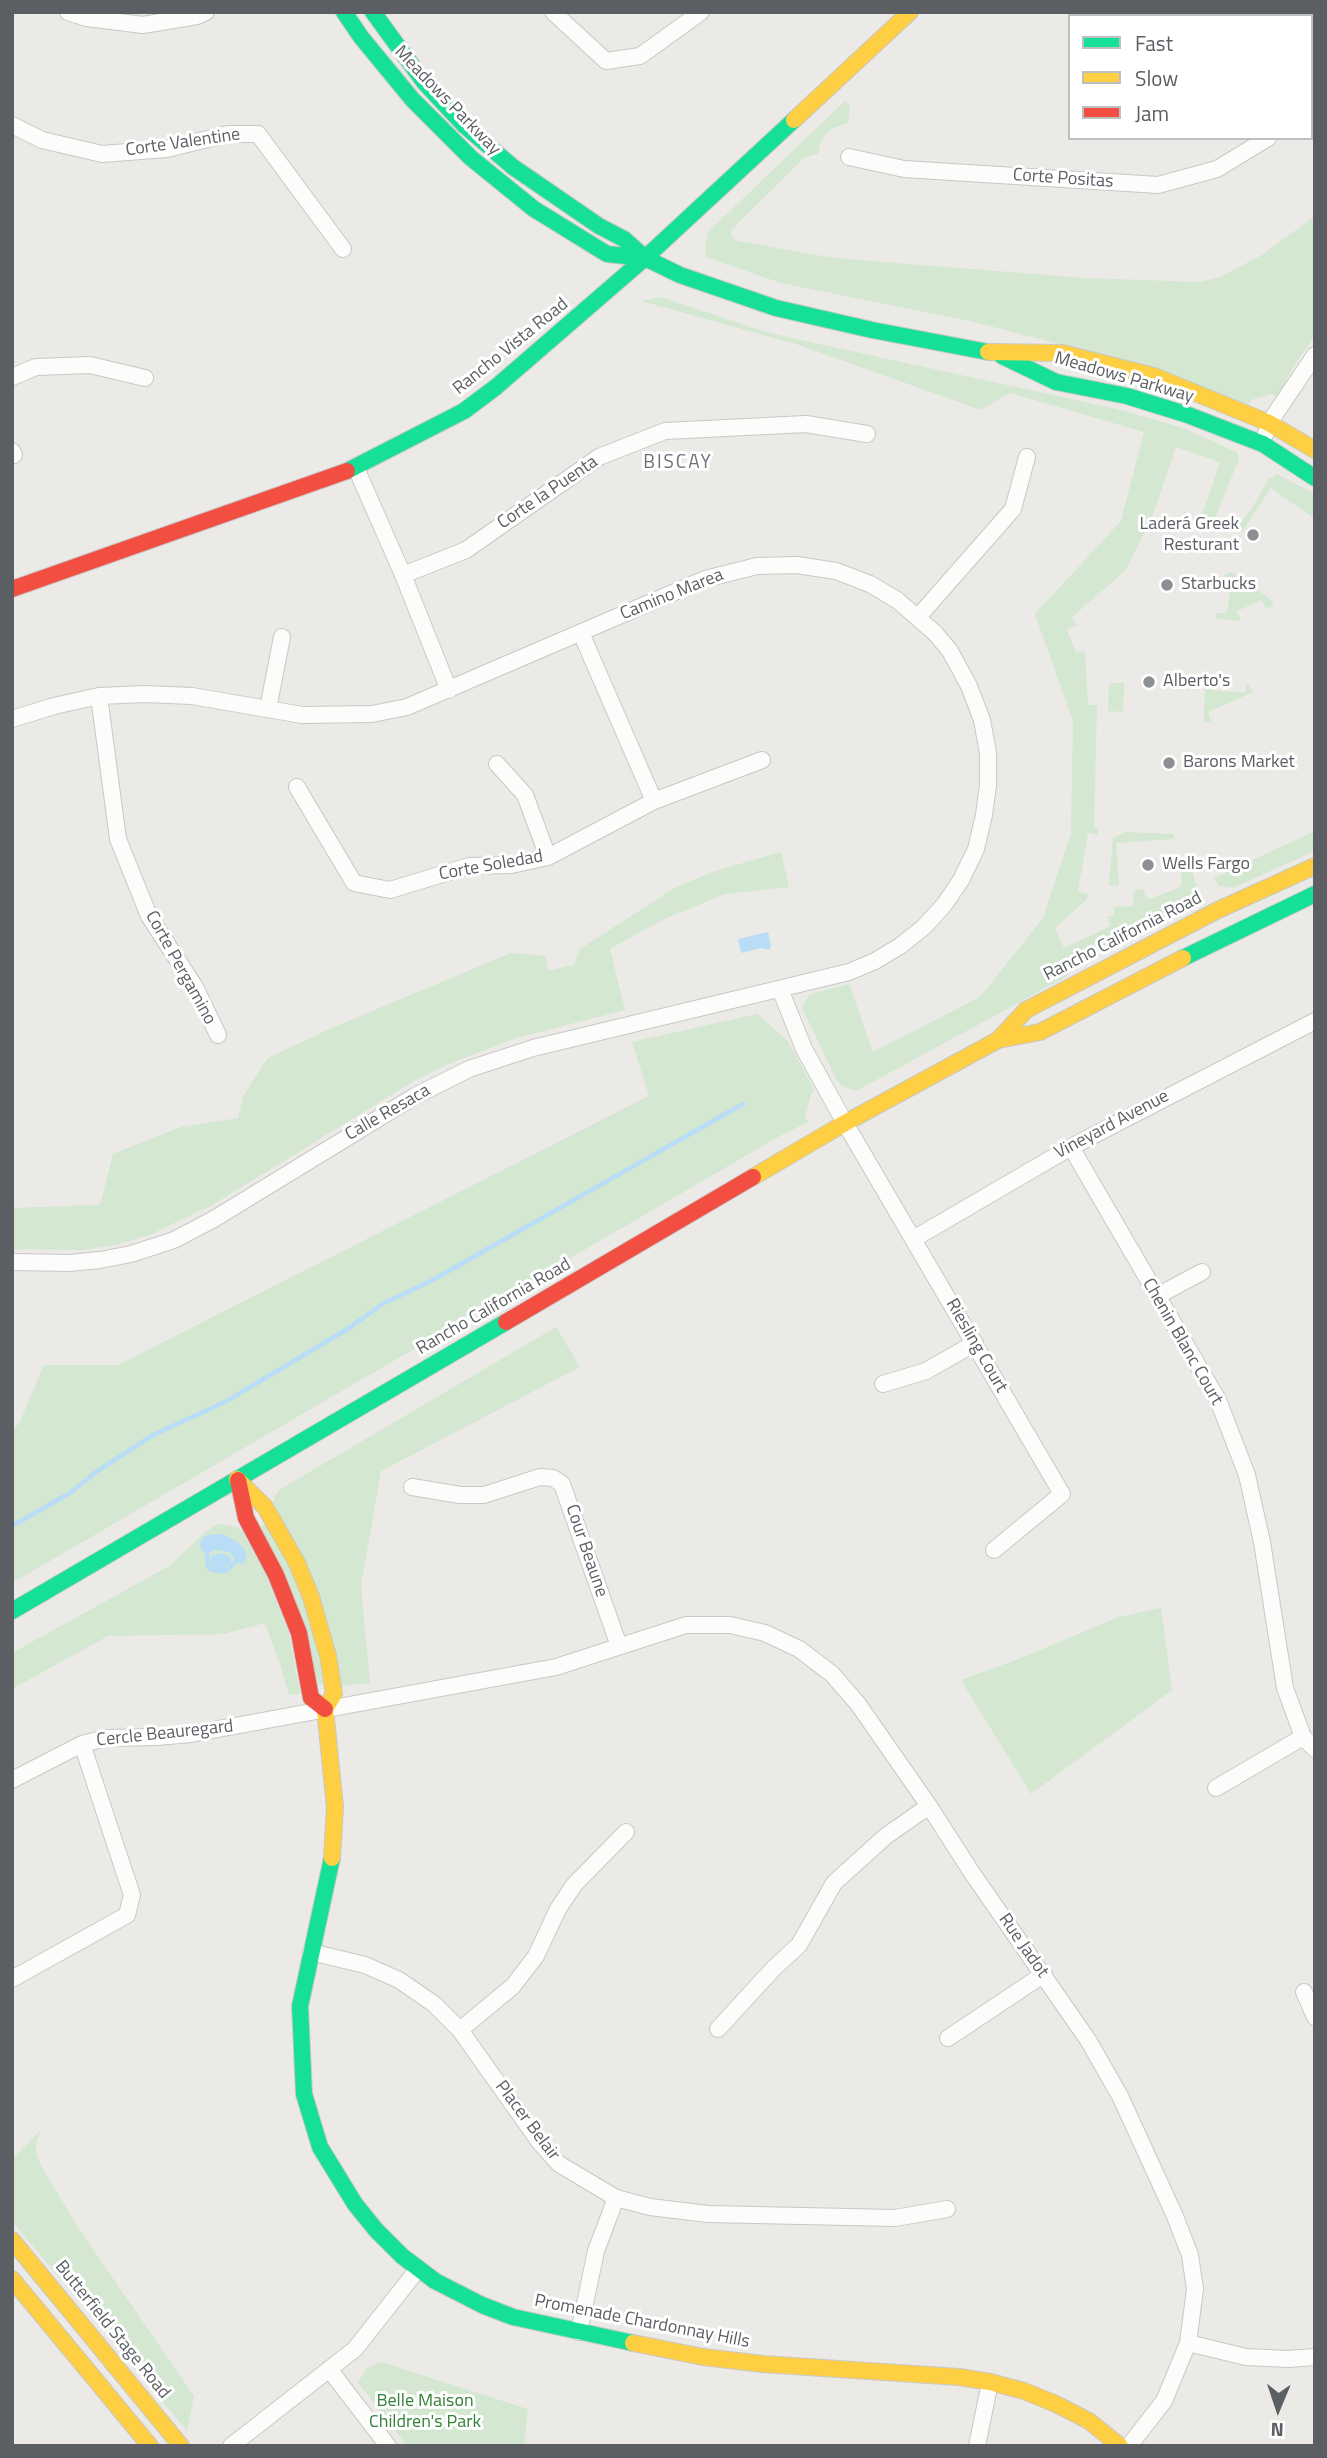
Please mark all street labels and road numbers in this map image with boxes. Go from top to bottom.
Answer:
street label: Meadows Parkway [389,42,505,160]
street label: Corte Valentine [124,124,242,162]
street label: Corte Positas [1012,165,1114,193]
street label: Rancho Vista Road [449,294,573,400]
street label: Meadows Parkway [1052,348,1196,408]
street label: Corte la Puenta [494,452,602,534]
street label: Camino Marea [617,565,727,625]
street label: Corte Soledad [437,846,545,886]
street label: Rancho California Road [1040,888,1206,986]
street label: Corte Pergamino [140,907,220,1029]
street label: Calle Resaca [342,1080,434,1146]
street label: Vineyard Avenue [1051,1086,1173,1164]
street label: Rancho California Road [413,1254,575,1360]
street label: Chenin Blanc Court [1137,1275,1227,1409]
street label: Riesling Court [940,1295,1012,1397]
street label: Cour Beaune [560,1502,612,1600]
street label: Cercle Beauregard [96,1716,234,1752]
street label: Rue Jadot [993,1910,1053,1982]
street label: Placer Belair [490,2077,564,2165]
street label: Butterfield Stage Road [50,2257,174,2403]
street label: Promenade Chardonnay Hills [533,2291,751,2353]

